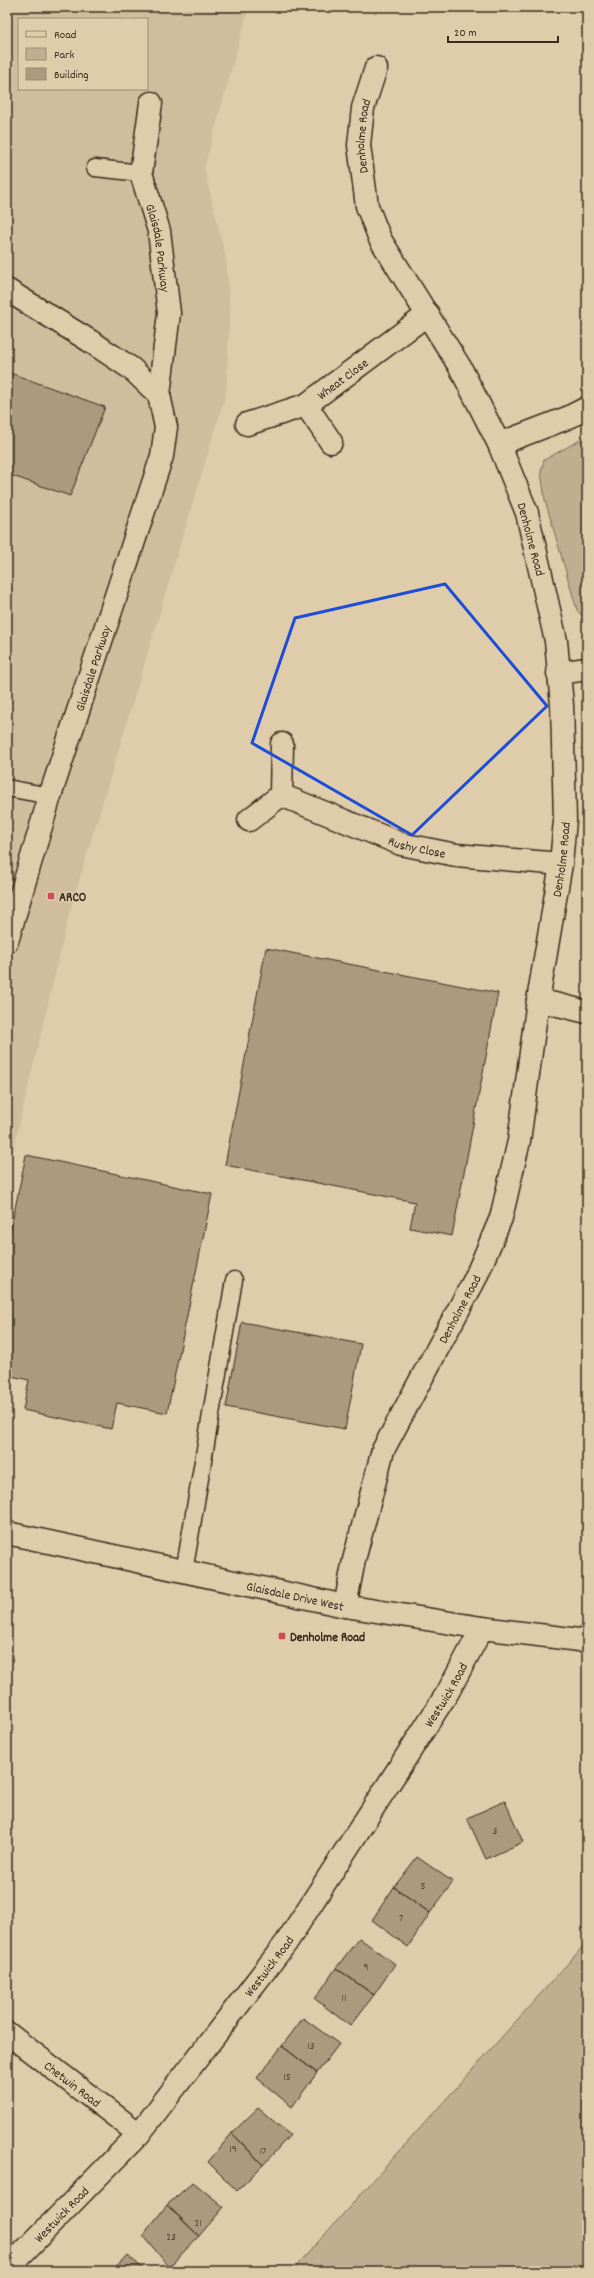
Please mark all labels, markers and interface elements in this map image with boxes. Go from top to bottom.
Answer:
legend [18,18,148,90]
scale bar [448,18,558,44]
text: 20 m [454,25,477,42]
text: Road [54,27,76,44]
text: Park [54,47,75,64]
text: Building [54,67,89,84]
street label: Denholme Road [352,97,377,174]
street label: Glaisdale Parkway [139,202,173,294]
street label: Wheat Close [314,354,373,406]
street label: Denholme Road [511,501,548,578]
street label: Glaisdale Parkway [72,623,117,714]
street label: Denholme Road [549,821,577,899]
street label: Rushy Close [385,833,447,865]
place label: ARCO [59,889,87,908]
marker: ARCO [46,891,56,901]
street label: Denholme Road [435,1273,488,1348]
street label: Glaisdale Drive West [244,1578,346,1618]
place label: Denholme Road [290,1629,365,1648]
marker: Denholme Road [277,1631,287,1641]
street label: Westwick Road [421,1660,474,1732]
house number: 3 [493,1824,498,1840]
house number: 5 [420,1879,426,1895]
house number: 7 [399,1911,403,1927]
street label: Westwick Road [241,1933,300,2002]
house number: 9 [363,1960,369,1976]
house number: 11 [342,1991,346,2007]
house number: 13 [307,2039,315,2055]
street label: Chetwin Road [39,2057,104,2113]
house number: 15 [283,2070,291,2086]
house number: 19 [229,2142,237,2158]
house number: 17 [260,2144,266,2160]
street label: Westwick Road [31,2183,95,2248]
house number: 21 [194,2216,202,2232]
house number: 23 [166,2230,176,2246]

